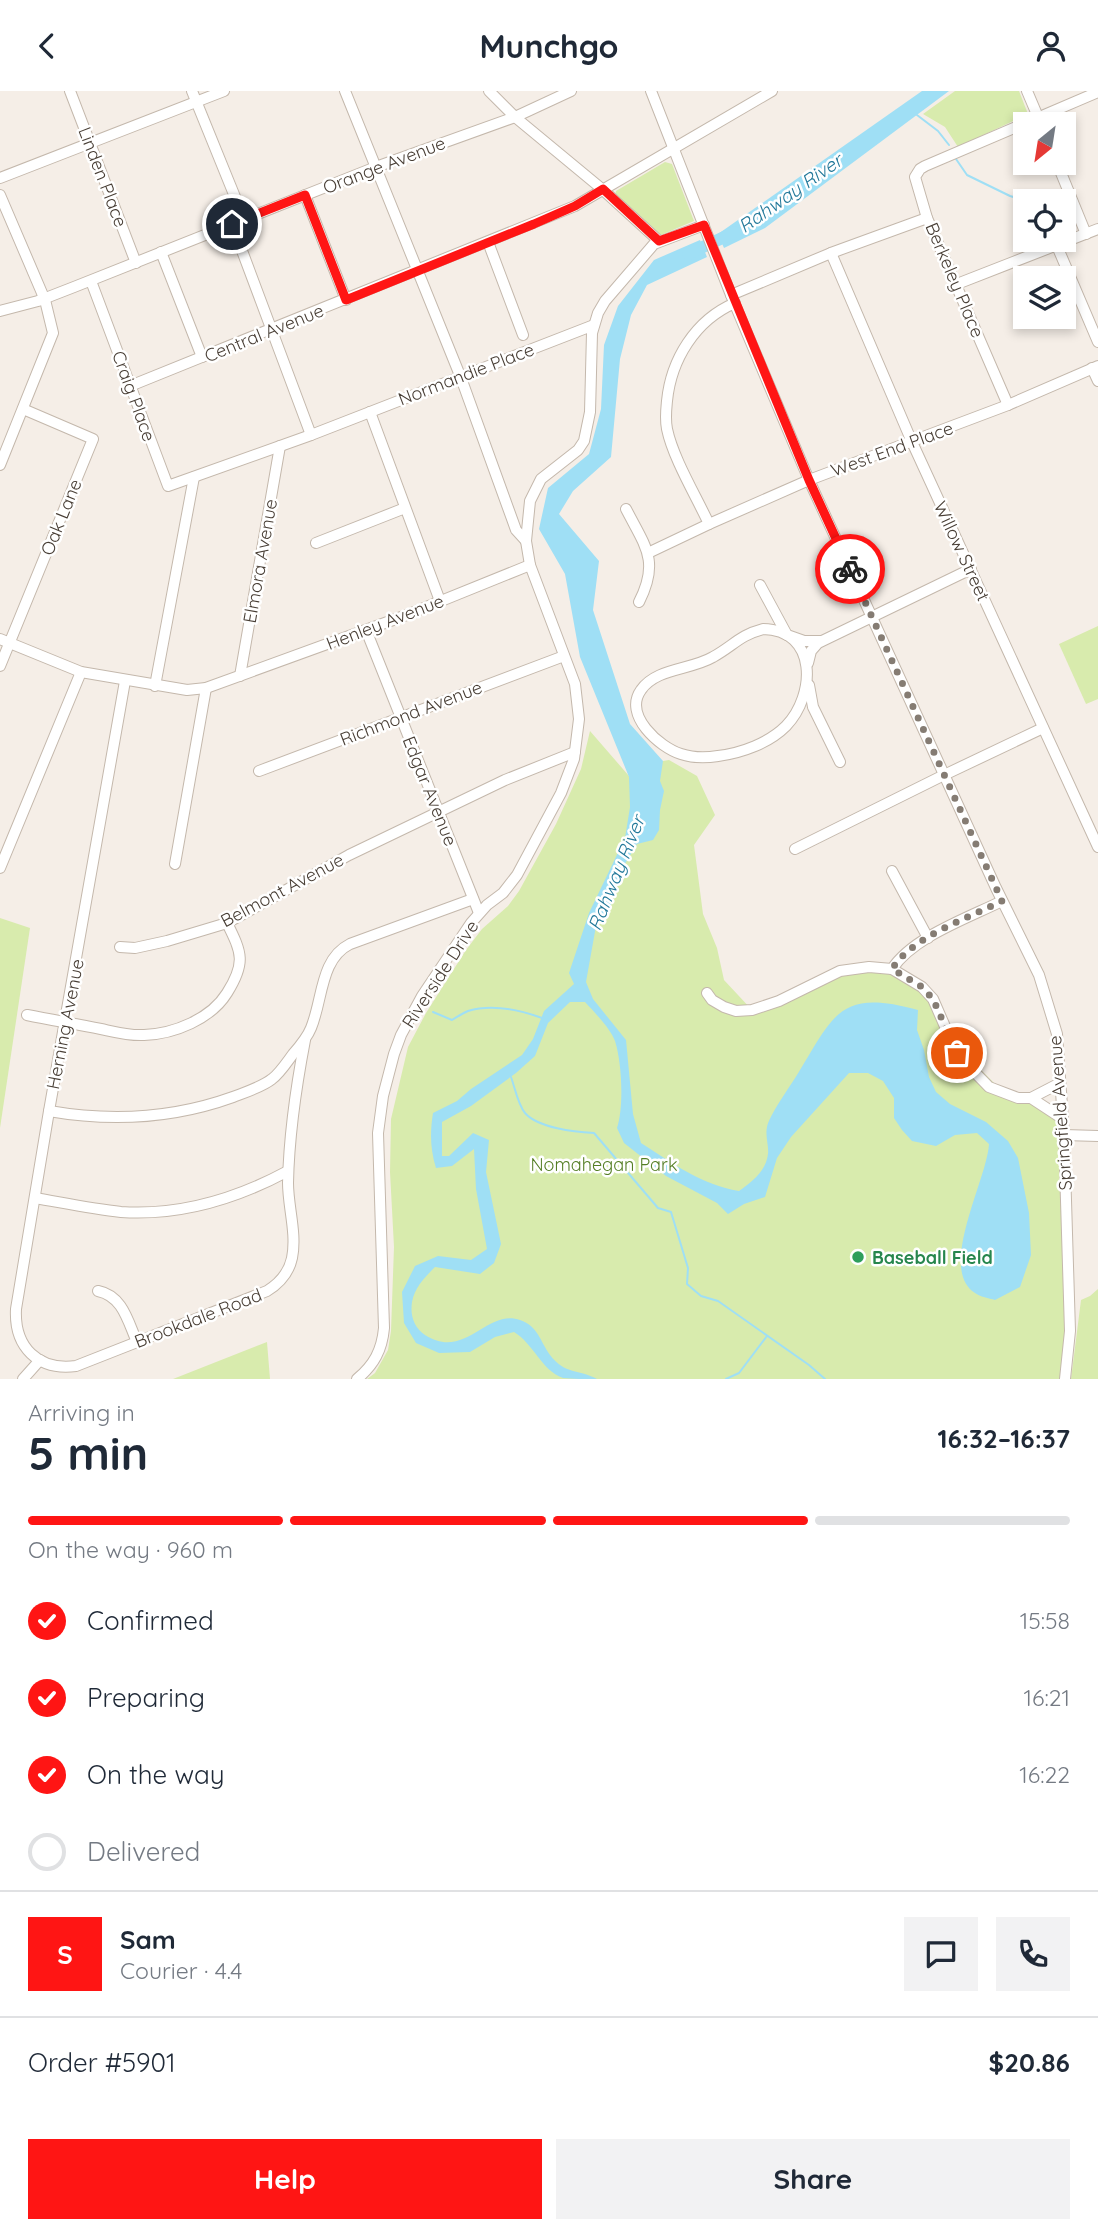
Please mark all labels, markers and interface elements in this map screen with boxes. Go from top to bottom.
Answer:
text: Munchgo [479,26,619,66]
icon: back [28,27,66,65]
icon: person [1032,27,1070,65]
north arrow [1013,112,1076,175]
map controls [1013,112,1076,329]
street label: Linden Place [73,124,133,230]
street label: Orange Avenue [320,131,448,199]
water label: Rahway River [733,147,849,238]
button: locate [1013,189,1076,252]
pin [202,194,262,254]
icon: home [213,205,251,243]
street label: Berkeley Place [920,219,990,341]
button: layers [1013,266,1076,329]
street label: Central Avenue [201,299,327,367]
street label: Normandie Place [395,338,537,410]
street label: Craig Place [107,348,161,444]
street label: West End Place [828,416,956,482]
street label: Oak Lane [35,475,87,559]
street label: Elmora Avenue [238,497,282,625]
street label: Willow Street [929,497,995,605]
courier [815,534,885,604]
icon: bike [831,550,869,588]
street label: Henley Avenue [323,589,447,655]
street label: Richmond Avenue [337,675,485,751]
street label: Edgar Avenue [398,733,462,849]
water label: Rahway River [582,810,651,934]
street label: Belmont Avenue [216,848,348,932]
street label: Riverside Drive [397,916,483,1032]
street label: Herning Avenue [41,957,89,1091]
pin [927,1023,987,1083]
icon: bag [938,1034,976,1072]
street label: Springfield Avenue [1043,1035,1077,1191]
park label: Nomahegan Park [530,1153,678,1176]
place label: Baseball Field [872,1246,993,1269]
marker: Baseball Field [850,1249,866,1265]
street label: Brookdale Road [131,1283,265,1353]
text: Arriving in [28,1398,135,1427]
text: 16:32–16:37 [937,1422,1070,1455]
text: 5 min [28,1424,148,1482]
text: On the way · 960 m [28,1535,233,1564]
icon: check [28,1602,66,1640]
text: Confirmed [87,1604,214,1637]
text: 15:58 [1020,1606,1070,1635]
icon: check [28,1679,66,1717]
text: Preparing [87,1681,205,1714]
text: 16:21 [1024,1683,1070,1712]
icon: check [28,1756,66,1794]
text: On the way [87,1758,225,1791]
text: 16:22 [1019,1760,1070,1789]
text: Delivered [87,1835,200,1868]
button: chat [904,1917,978,1991]
button: phone [996,1917,1070,1991]
text: Sam [120,1923,176,1956]
text: S [57,1938,73,1971]
text: Courier · 4.4 [120,1956,242,1985]
text: Order #5901 [28,2046,176,2079]
text: $20.86 [989,2046,1070,2079]
button: Help [28,2139,542,2219]
button: Share [556,2139,1070,2219]

